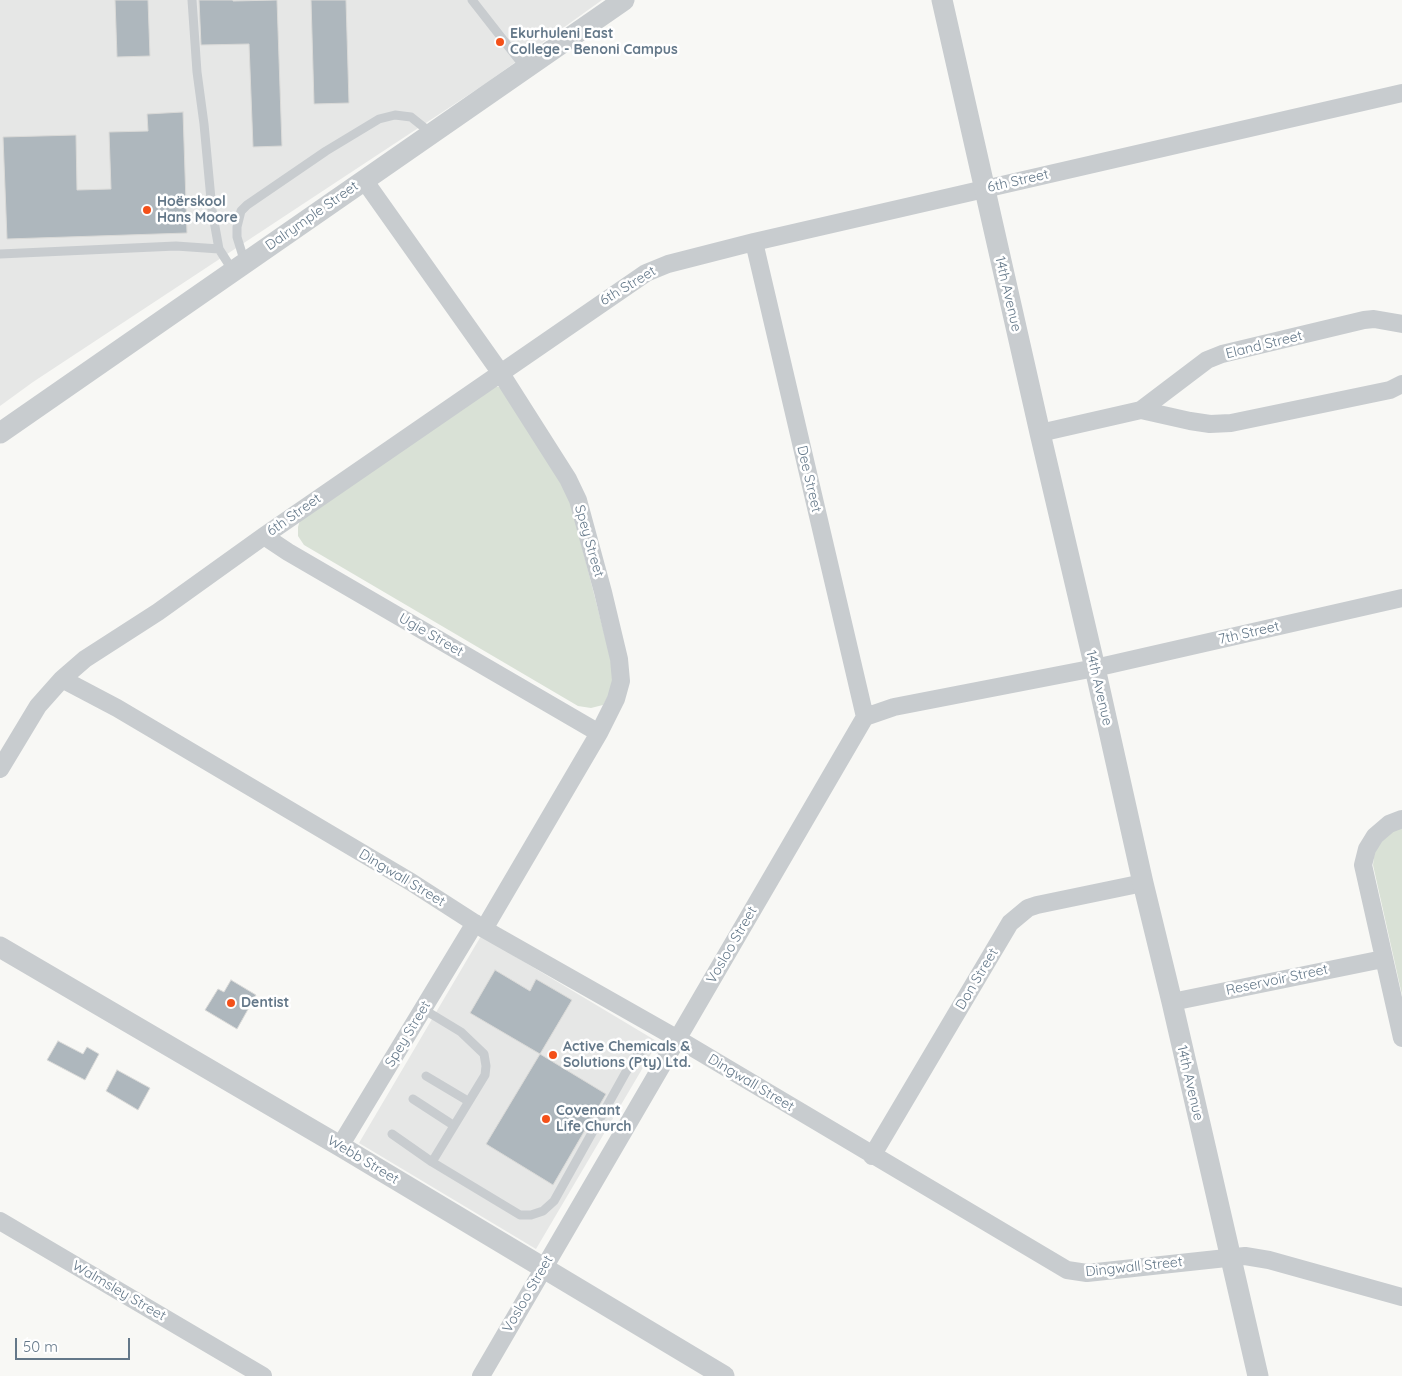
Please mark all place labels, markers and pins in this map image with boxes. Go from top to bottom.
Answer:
place label: Ekurhuleni East College - Benoni Campus [510,26,678,58]
marker: Ekurhuleni East College - Benoni Campus [494,36,506,48]
place label: Hoërskool Hans Moore [157,194,238,226]
marker: Hoërskool Hans Moore [141,204,153,216]
place label: Dentist [241,995,289,1011]
marker: Dentist [225,997,237,1009]
place label: Active Chemicals & Solutions (Pty) Ltd. [563,1039,691,1072]
marker: Active Chemicals & Solutions (Pty) Ltd. [547,1049,559,1061]
place label: Covenant Life Church [556,1103,632,1136]
marker: Covenant Life Church [540,1113,552,1125]

